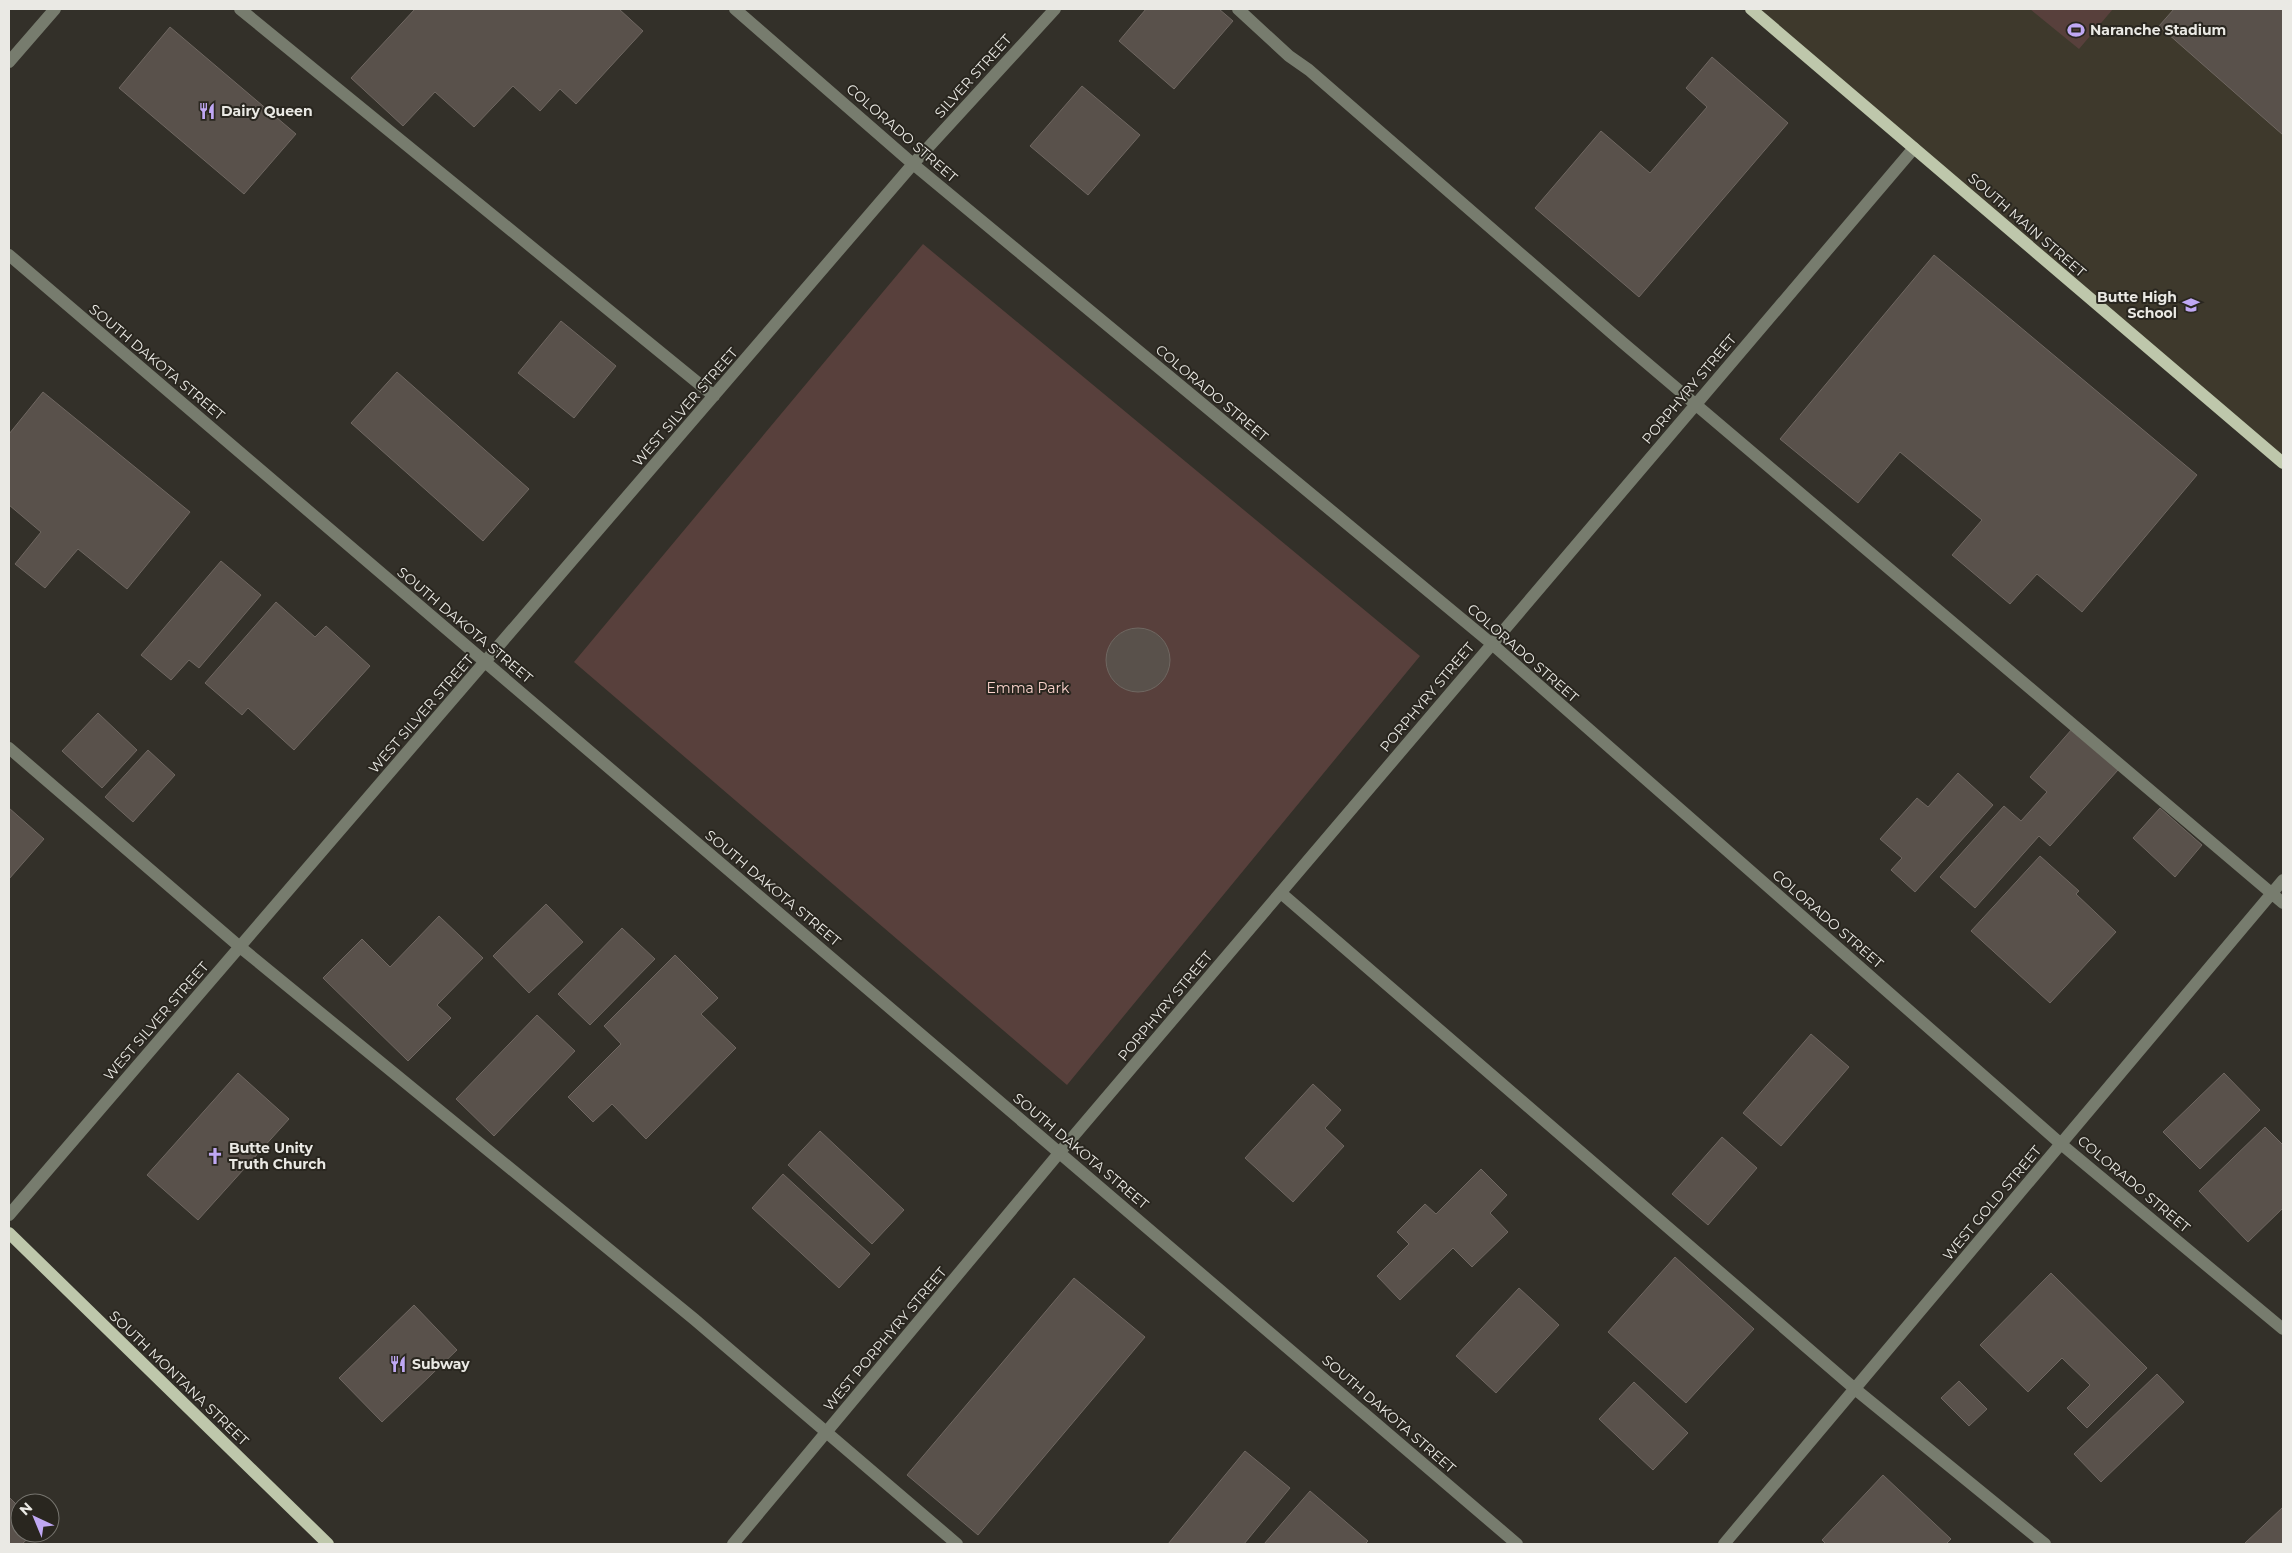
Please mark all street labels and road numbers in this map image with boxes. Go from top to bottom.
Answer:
street label: SILVER STREET [931,30,1015,122]
street label: COLORADO STREET [843,80,961,186]
street label: SOUTH MAIN STREET [1964,169,2090,281]
street label: SOUTH DAKOTA STREET [86,300,228,424]
street label: PORPHYRY STREET [1638,331,1740,447]
street label: COLORADO STREET [1152,341,1272,445]
street label: WEST SILVER STREET [629,344,741,470]
street label: SOUTH DAKOTA STREET [394,563,536,687]
street label: COLORADO STREET [1464,600,1582,706]
street label: PORPHYRY STREET [1376,639,1478,755]
street label: WEST SILVER STREET [365,651,477,777]
street label: SOUTH DAKOTA STREET [702,826,844,950]
street label: COLORADO STREET [1769,866,1887,972]
street label: PORPHYRY STREET [1114,948,1216,1064]
street label: WEST SILVER STREET [100,958,212,1084]
street label: SOUTH DAKOTA STREET [1010,1089,1152,1213]
street label: COLORADO STREET [2074,1132,2194,1236]
street label: WEST GOLD STREET [1939,1142,2045,1264]
street label: WEST PORPHYRY STREET [819,1263,951,1415]
street label: SOUTH MONTANA STREET [106,1307,252,1449]
street label: SOUTH DAKOTA STREET [1318,1351,1460,1477]

